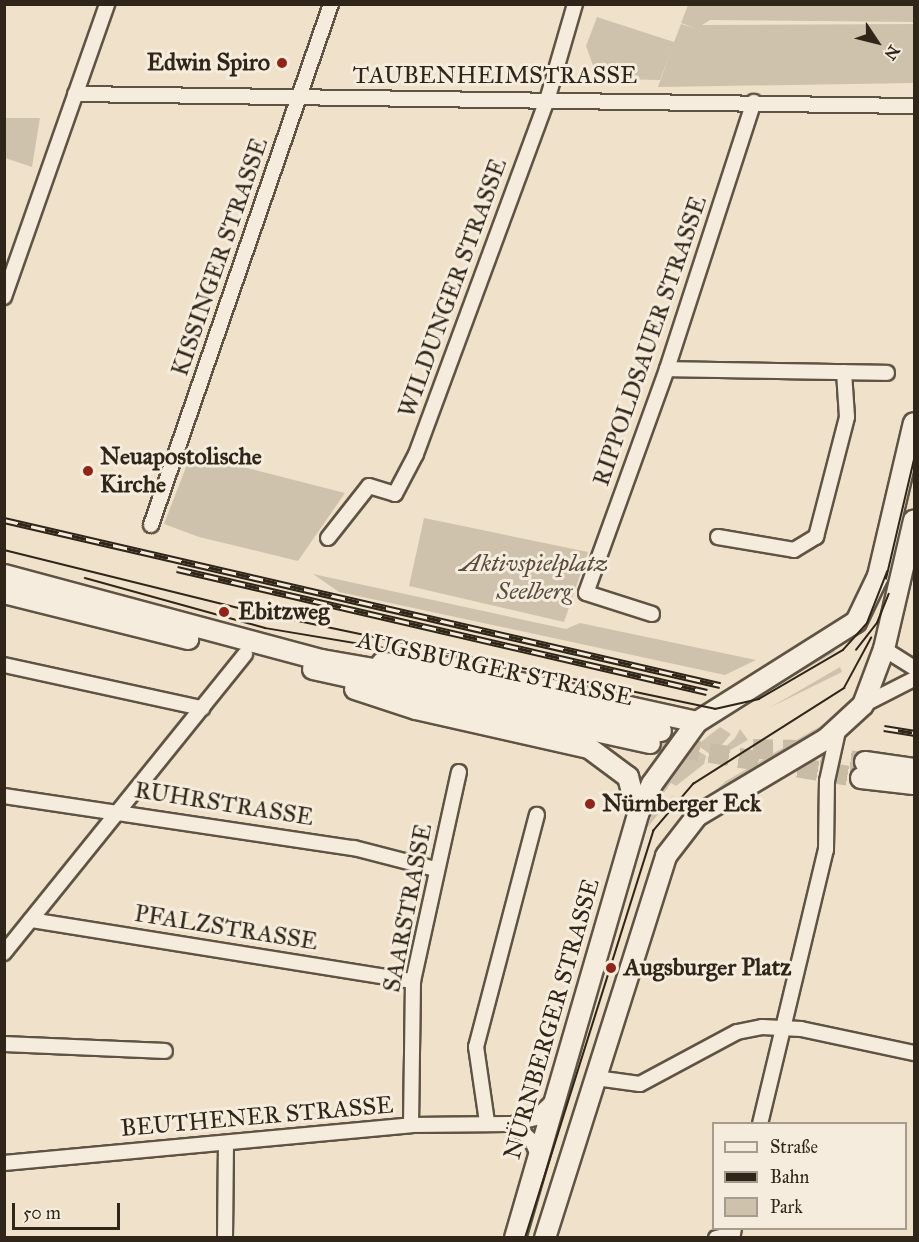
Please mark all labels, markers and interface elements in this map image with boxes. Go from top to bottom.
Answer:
north arrow [847,12,907,72]
text: N [880,42,904,64]
place label: Edwin Spiro [147,49,270,77]
marker: Edwin Spiro [275,56,289,70]
street label: TAUBENHEIMSTRASSE [353,62,637,90]
street label: KISSINGER STRASSE [166,134,274,380]
street label: WILDUNGER STRASSE [393,155,513,421]
street label: RIPPOLDSAUER STRASSE [587,192,713,490]
place label: Neuapostolische Kirche [100,443,262,499]
marker: Neuapostolische Kirche [81,464,95,478]
park label: Aktivspielplatz Seelberg [460,550,608,606]
place label: Ebitzweg [238,598,330,626]
marker: Ebitzweg [215,603,233,621]
street label: AUGSBURGER STRASSE [355,626,635,712]
street label: RUHRSTRASSE [132,776,316,832]
place label: Nürnberger Eck [602,790,761,818]
marker: Nürnberger Eck [583,797,597,811]
street label: SAARSTRASSE [378,821,438,995]
street label: NÜRNBERGER STRASSE [498,875,606,1163]
street label: PFALZSTRASSE [132,899,320,957]
place label: Augsburger Platz [624,954,791,982]
marker: Augsburger Platz [602,959,620,977]
street label: BEUTHENER STRASSE [119,1091,395,1143]
legend [712,1122,907,1230]
text: Straße [770,1136,818,1158]
text: Bahn [770,1166,809,1188]
scale bar [15,1191,123,1229]
text: Park [770,1196,803,1218]
text: 50 m [23,1202,61,1224]

